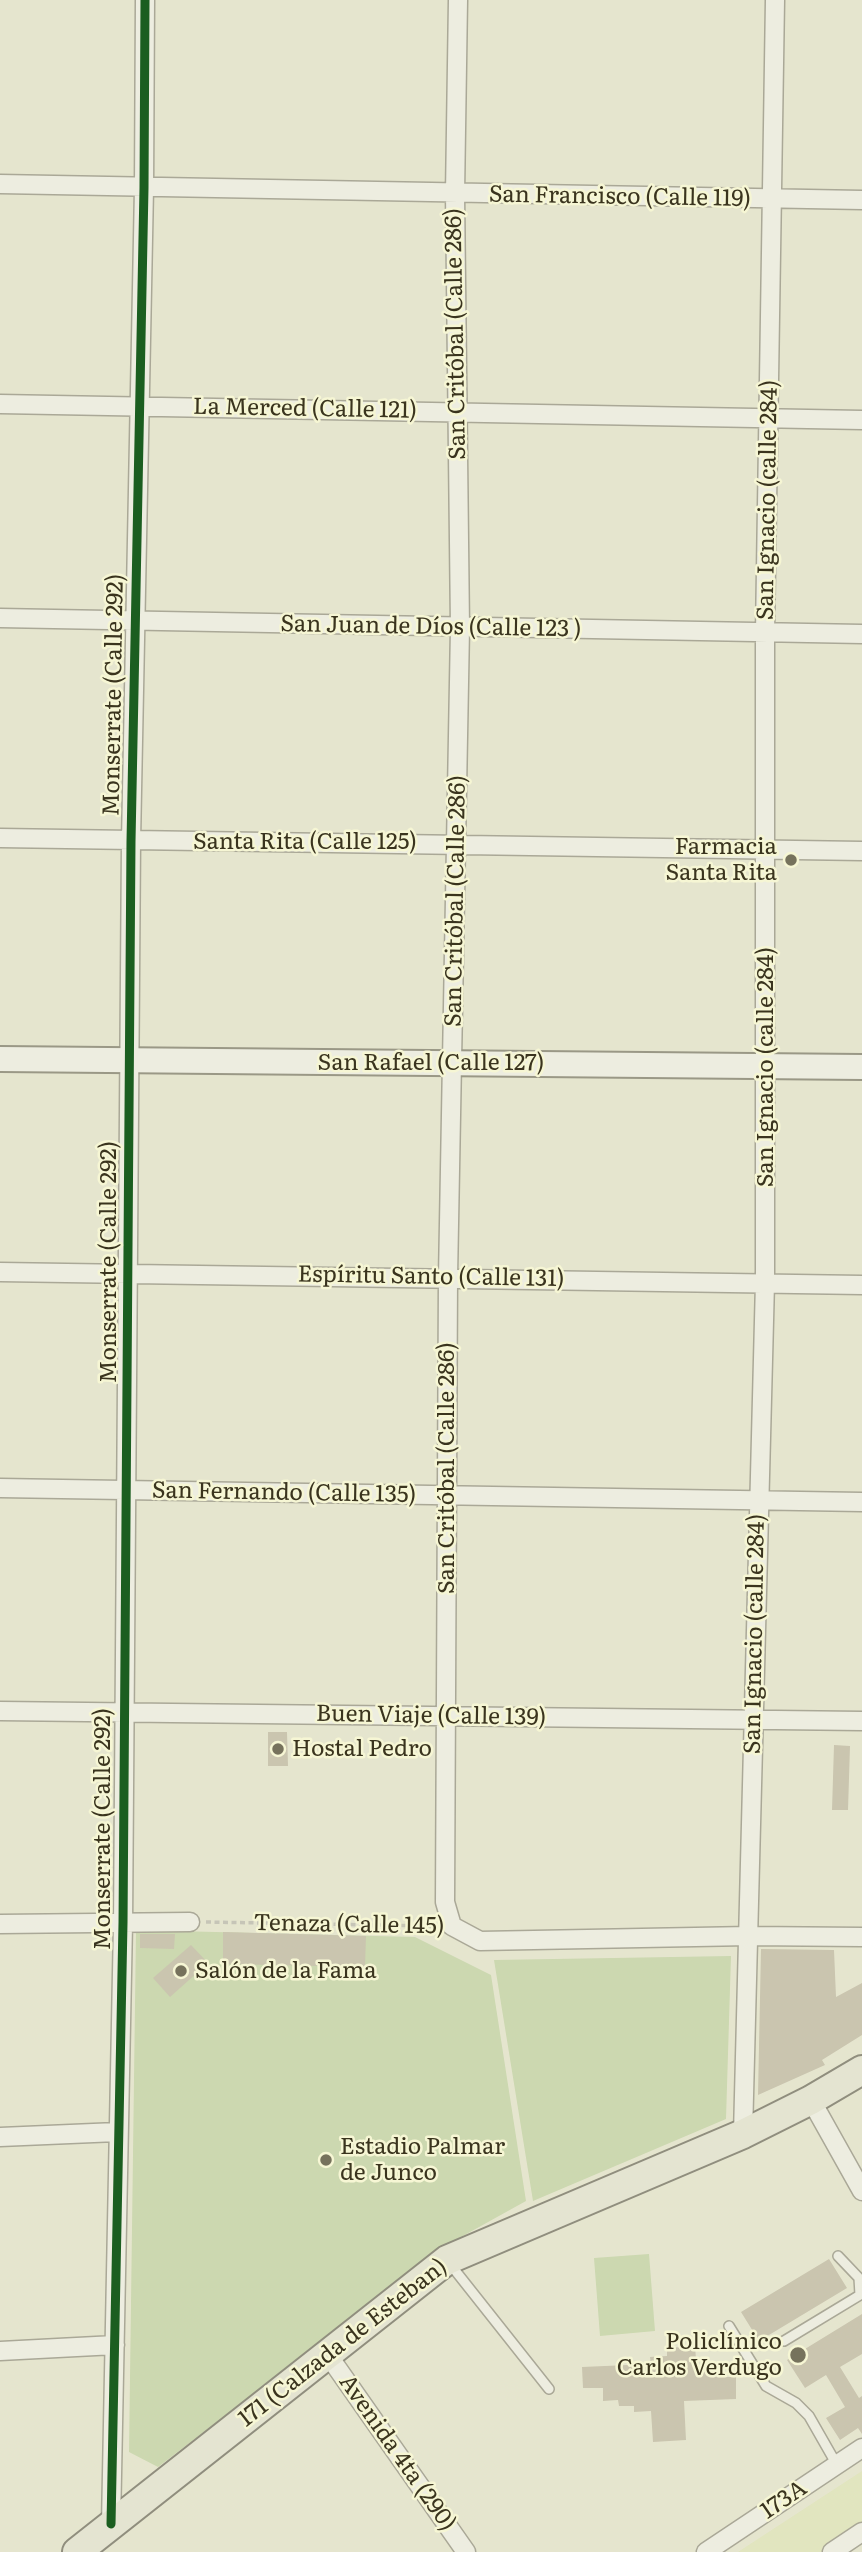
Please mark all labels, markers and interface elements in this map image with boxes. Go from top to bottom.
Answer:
street label: San Francisco (Calle 119) [489,181,751,213]
street label: San Critóbal (Calle 286) [440,208,472,460]
street label: San Ignacio (calle 284) [752,380,784,620]
street label: La Merced (Calle 121) [193,393,417,425]
street label: Monserrate (Calle 292) [98,574,130,816]
street label: San Juan de Díos (Calle 123 ) [280,611,582,643]
street label: San Critóbal (Calle 286) [440,775,472,1027]
street label: Santa Rita (Calle 125) [193,828,417,856]
place label: Farmacia Santa Rita [666,833,777,887]
marker: Farmacia Santa Rita [783,852,799,868]
street label: San Ignacio (calle 284) [752,947,780,1187]
street label: San Rafael (Calle 127) [318,1049,544,1077]
street label: Monserrate (Calle 292) [95,1141,123,1383]
street label: Espíritu Santo (Calle 131) [297,1261,565,1293]
street label: San Critóbal (Calle 286) [433,1342,461,1594]
street label: San Fernando (Calle 135) [152,1477,416,1509]
street label: San Ignacio (calle 284) [739,1514,771,1754]
street label: Buen Viaje (Calle 139) [316,1700,546,1732]
street label: Monserrate (Calle 292) [89,1708,117,1950]
place label: Hostal Pedro [292,1735,432,1763]
marker: Hostal Pedro [270,1741,286,1757]
street label: Tenaza (Calle 145) [253,1910,445,1940]
place label: Salón de la Fama [195,1957,377,1985]
marker: Salón de la Fama [173,1963,189,1979]
place label: Estadio Palmar de Junco [340,2133,505,2187]
marker: Estadio Palmar de Junco [318,2152,334,2168]
street label: 171 (Calzada de Esteban) [233,2253,453,2433]
place label: Policlínico Carlos Verdugo [617,2328,782,2382]
marker: Policlínico Carlos Verdugo [788,2345,808,2365]
street label: Avenida 4ta (290) [333,2370,461,2536]
street label: 173A [756,2475,812,2525]

